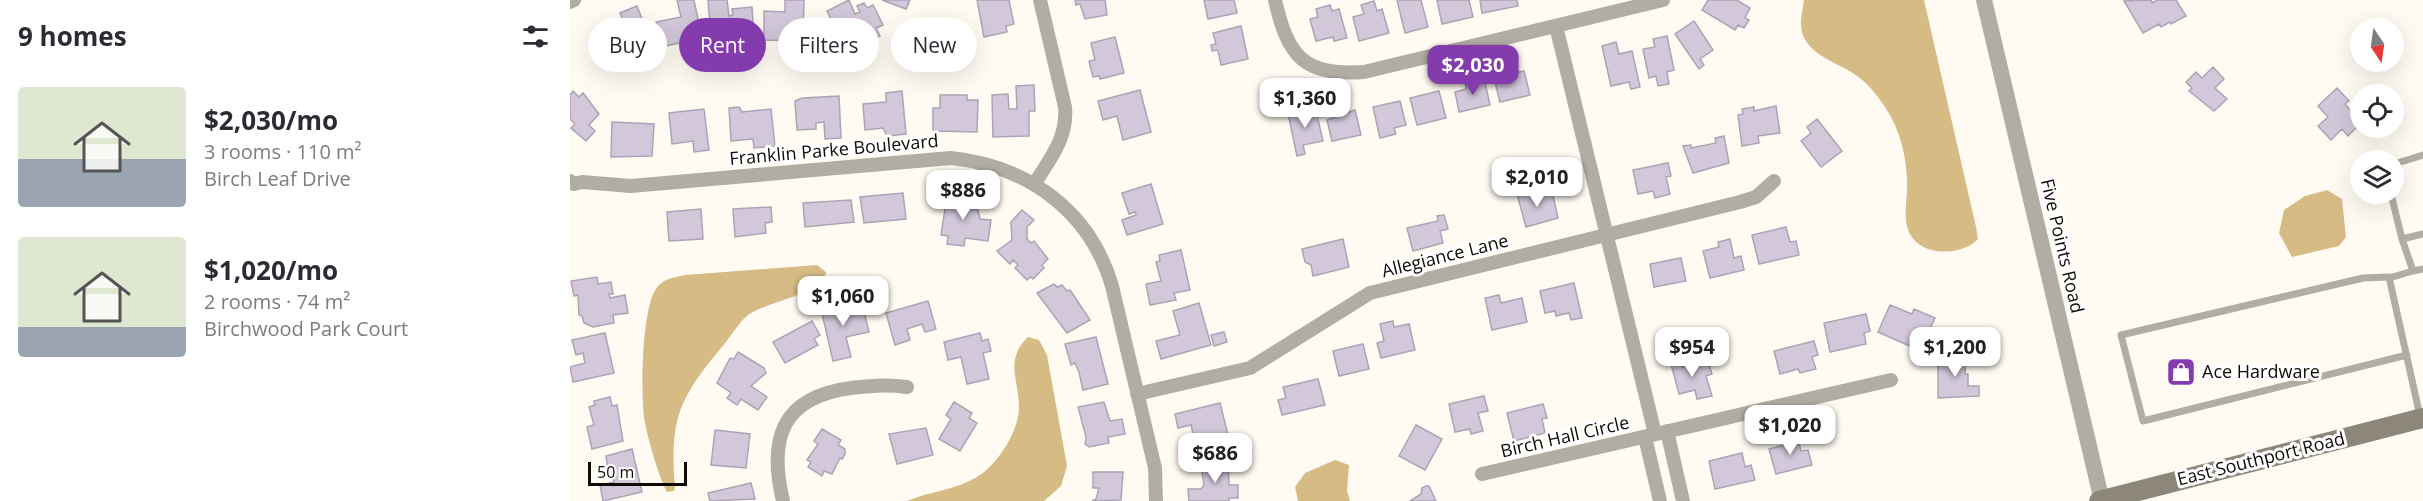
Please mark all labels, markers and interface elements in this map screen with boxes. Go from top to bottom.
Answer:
text: 9 homes [18,18,127,54]
chip: Buy [588,18,667,72]
chip: Rent [679,18,766,72]
chip: Filters [778,18,879,72]
chip: New [891,18,977,72]
north arrow [2350,18,2404,72]
map controls [2350,18,2404,204]
icon: filters [519,20,552,53]
pin: $2,030 [1424,45,1522,96]
text: $2,030 [1442,51,1504,78]
pin: $1,360 [1256,78,1354,129]
text: $1,360 [1274,84,1336,111]
button: locate [2350,84,2404,138]
text: $2,030/mo [204,102,338,138]
icon: home [66,111,138,183]
street label: Franklin Parke Boulevard [728,128,940,170]
text: 3 rooms · 110 m² [204,138,362,165]
button: layers [2350,150,2404,204]
pin: $2,010 [1488,157,1586,208]
text: $2,010 [1506,163,1568,190]
text: Birch Leaf Drive [204,165,351,192]
pin: $886 [927,170,999,221]
text: $886 [940,176,986,203]
street label: Five Points Road [2036,176,2090,315]
street label: Allegiance Lane [1379,228,1511,282]
text: $1,020/mo [204,252,338,288]
icon: home [66,261,138,333]
pin: $1,060 [794,276,892,327]
text: $1,060 [812,282,874,309]
text: 2 rooms · 74 m² [204,288,350,315]
text: Birchwood Park Court [204,315,408,342]
pin: $954 [1656,327,1728,378]
pin: $1,200 [1906,327,2004,378]
text: $954 [1669,333,1715,360]
text: $1,200 [1924,333,1986,360]
shop icon: Ace Hardware [2165,356,2197,388]
place label: Ace Hardware [2202,359,2320,383]
pin: $1,020 [1741,405,1839,456]
street label: Birch Hall Circle [1498,410,1632,462]
text: $1,020 [1759,411,1821,438]
street label: East Southport Road [2174,426,2347,490]
pin: $686 [1179,433,1251,484]
text: $686 [1192,439,1238,466]
scale bar [588,459,687,486]
text: 50 m [597,461,634,483]

